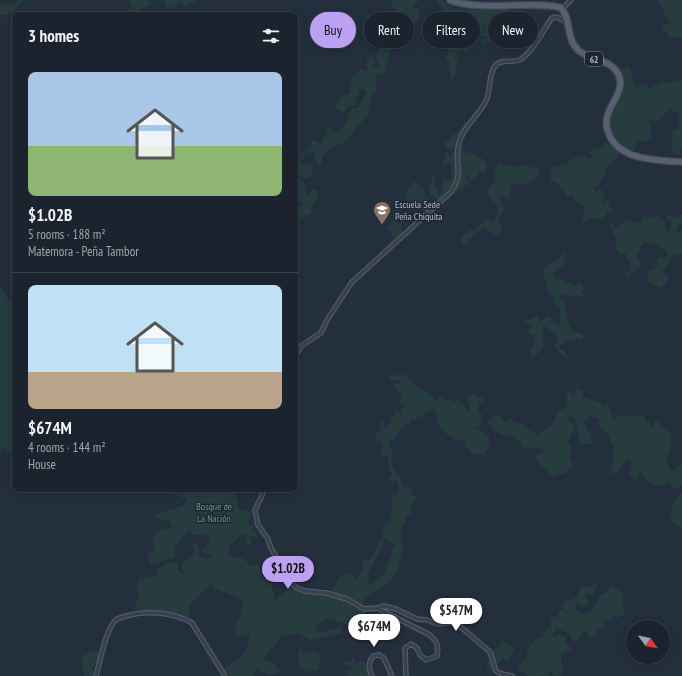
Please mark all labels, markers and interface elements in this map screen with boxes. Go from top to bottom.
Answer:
chip: Buy [310,12,356,48]
chip: Rent [364,12,414,48]
chip: Filters [422,12,480,48]
chip: New [488,12,538,48]
text: 3 homes [28,25,79,47]
icon: filters [260,25,282,47]
road number: 62 [585,52,603,66]
icon: home [119,98,191,170]
place label: Escuela Sede Peña Chiquita [395,198,443,223]
school or university icon: Escuela Sede Peña Chiquita [372,200,392,225]
text: $1.02B [28,204,72,226]
text: 5 rooms · 188 m² [28,226,106,243]
text: Matemora - Peña Tambor [28,243,139,260]
icon: home [119,311,191,383]
text: $674M [28,417,72,439]
text: 4 rooms · 144 m² [28,439,106,456]
text: House [28,456,56,473]
park label: Bosque de La Nación [196,500,232,525]
pin: $1.02B [255,556,321,590]
text: $1.02B [271,560,305,577]
pin: $547M [428,598,484,632]
text: $547M [439,602,473,619]
pin: $674M [346,614,402,648]
text: $674M [357,618,391,635]
north arrow [626,620,670,664]
map controls [626,620,670,664]

